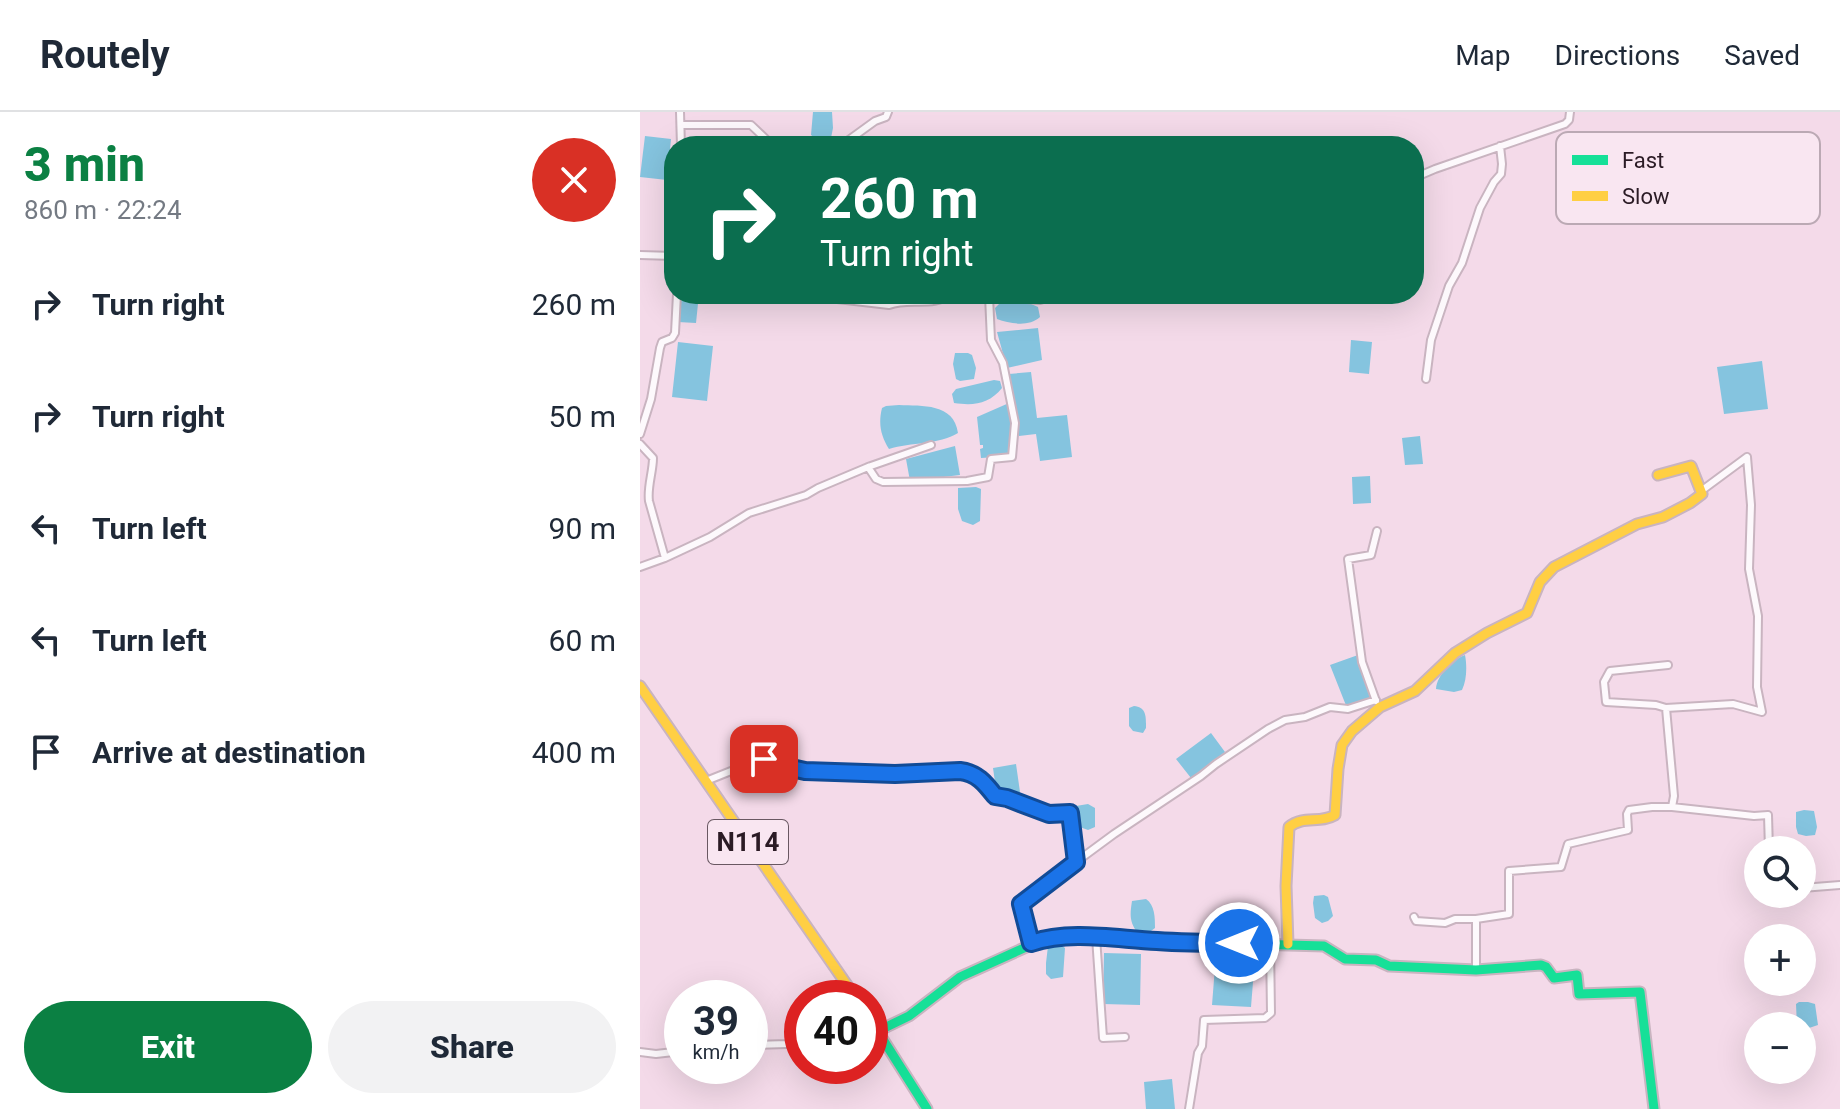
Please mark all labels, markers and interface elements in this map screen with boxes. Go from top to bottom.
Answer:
text: Routely [40,33,170,77]
text: Map [1455,39,1511,72]
text: Directions [1555,39,1680,72]
text: Saved [1724,39,1800,72]
legend [1556,132,1820,224]
text: 3 min [24,136,145,193]
button: close [532,138,616,222]
text: Fast [1622,148,1664,173]
text: 260 m [820,166,979,232]
icon: right [688,168,792,272]
text: Slow [1622,184,1670,209]
text: 860 m · 22:24 [24,195,182,225]
text: Turn right [820,233,973,275]
icon: right [24,282,68,326]
text: Turn right [92,287,225,322]
text: 260 m [532,287,616,322]
icon: right [24,394,68,438]
text: Turn right [92,399,225,434]
text: 50 m [549,399,616,434]
icon: left [24,506,68,550]
text: Turn left [92,511,207,546]
text: 90 m [549,511,616,546]
icon: left [24,618,68,662]
text: Turn left [92,623,207,658]
text: 60 m [549,623,616,658]
pin [730,725,798,793]
icon: arrive [24,730,68,774]
text: Arrive at destination [92,735,366,770]
text: 400 m [532,735,616,770]
icon: arrive [742,737,786,781]
road number: N114 [708,820,788,864]
map controls [1744,836,1816,1084]
button: search [1744,836,1816,908]
position arrow [1197,901,1281,985]
button: + [1744,924,1816,996]
speed limit sign: 40 [784,980,888,1084]
text: 39 [693,998,739,1045]
button: Exit [24,1001,312,1093]
button: Share [328,1001,616,1093]
button: − [1744,1012,1816,1084]
text: km/h [693,1040,739,1064]

